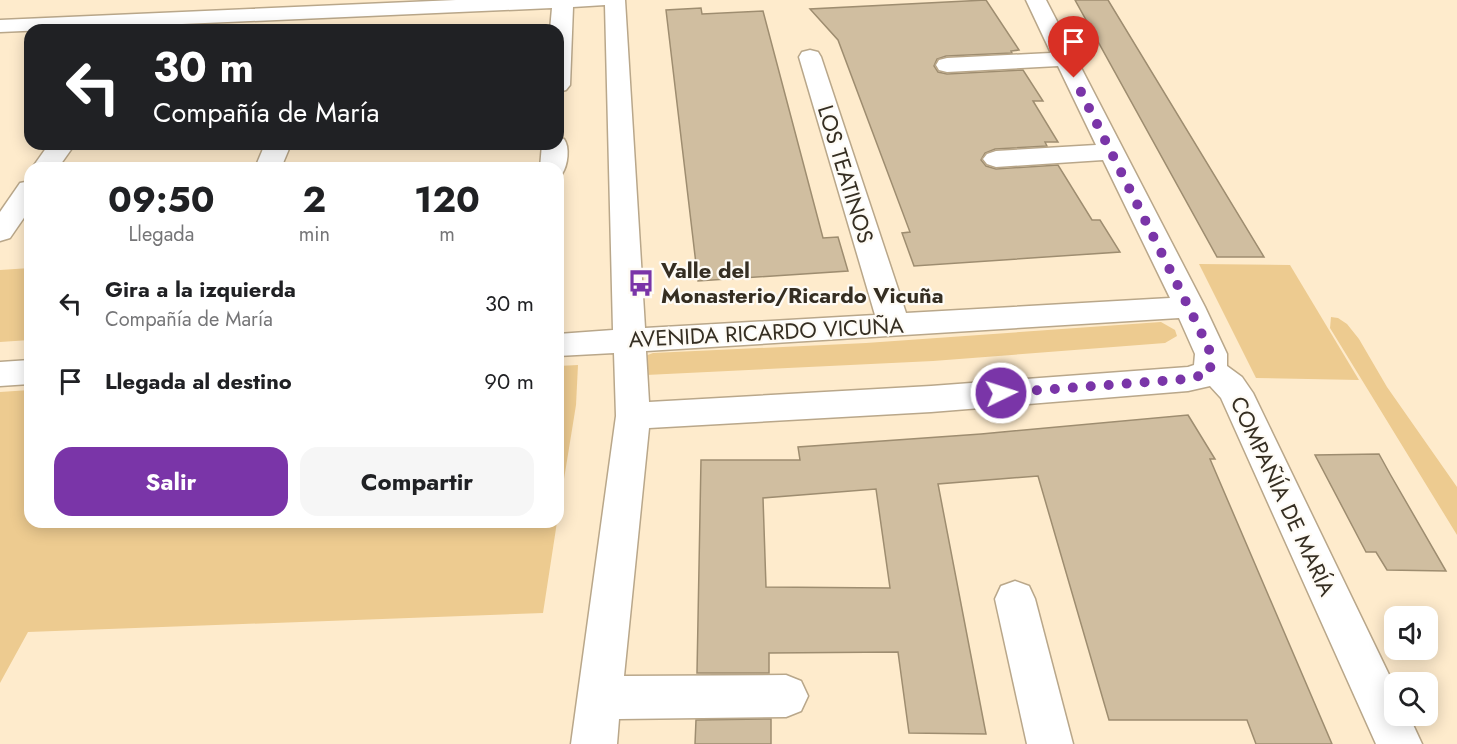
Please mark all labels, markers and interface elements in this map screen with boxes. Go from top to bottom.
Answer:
pin [1048,16,1099,78]
icon: arrive [1057,25,1090,58]
text: 30 m [153,37,254,98]
icon: left [54,48,132,126]
text: Compañía de María [153,93,379,132]
street label: LOS TEATINOS [810,101,882,247]
text: 09:50 [108,173,215,225]
text: 2 [303,173,326,225]
text: 120 [414,173,480,225]
text: Llegada [128,220,194,249]
text: min [299,220,330,249]
text: m [439,220,455,249]
place label: Valle del Monasterio/Ricardo Vicuña [660,254,944,311]
bus stop icon: Valle del Monasterio/Ricardo Vicuña [626,268,656,298]
text: Gira a la izquierda [105,273,296,305]
icon: left [54,287,87,320]
text: 30 m [485,287,534,319]
text: Compañía de María [105,305,273,334]
street label: AVENIDA RICARDO VICUÑA [628,309,905,355]
position arrow [969,361,1033,425]
icon: arrive [54,365,87,398]
text: Llegada al destino [105,365,292,397]
text: 90 m [484,365,534,397]
street label: COMPAÑÍA DE MARÍA [1223,391,1344,602]
button: Salir [54,447,288,516]
button: Compartir [300,447,534,516]
map controls [1384,606,1438,726]
button: sound [1384,606,1438,660]
button: search [1384,672,1438,726]

